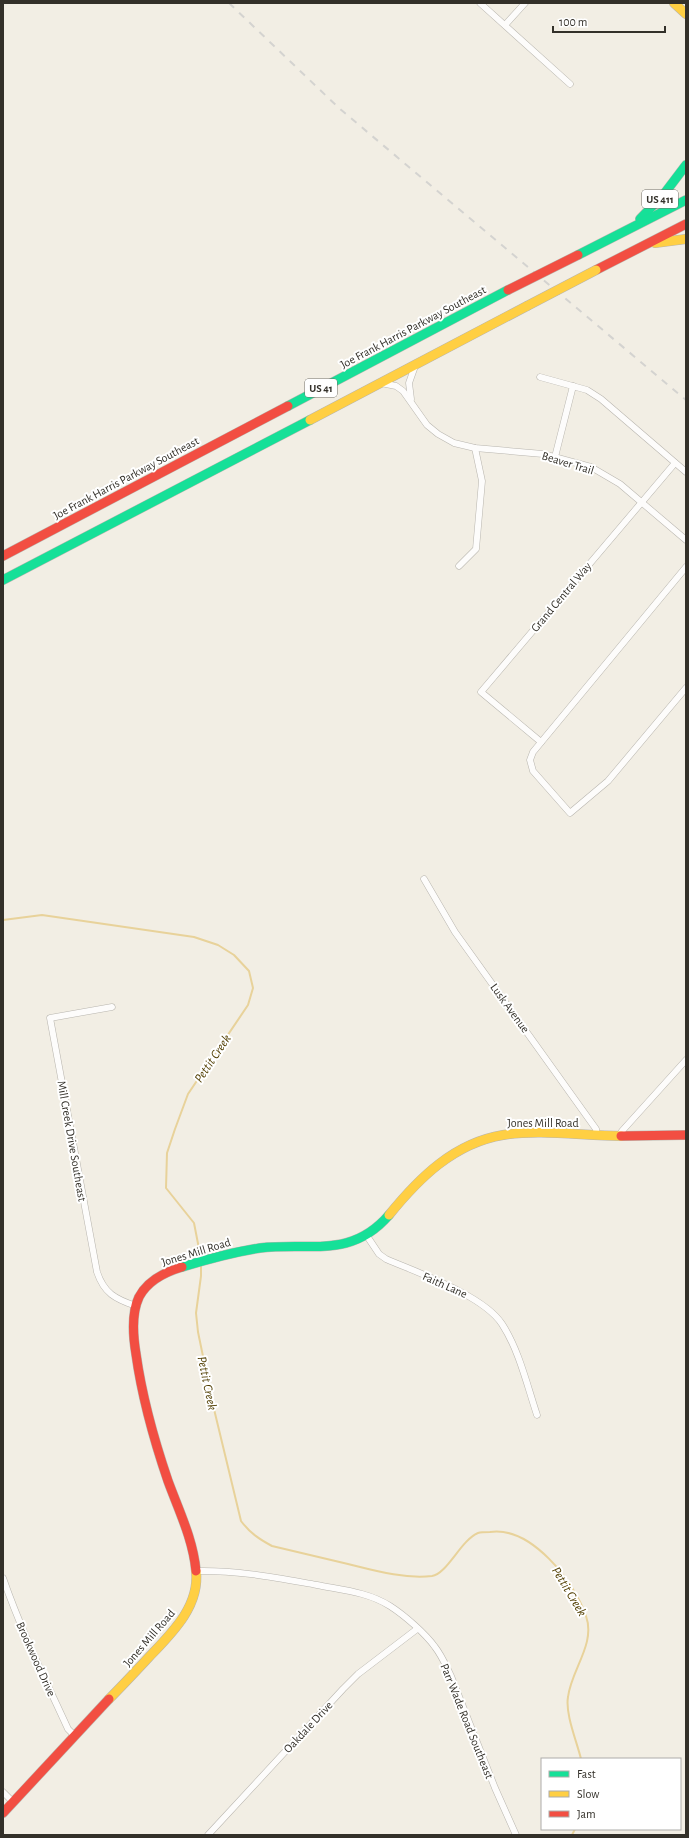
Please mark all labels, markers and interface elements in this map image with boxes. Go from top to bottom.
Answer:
scale bar [553,8,665,34]
text: 100 m [559,16,587,28]
road number: US 411 [642,190,678,208]
street label: Joe Frank Harris Parkway Southeast [338,283,488,371]
road number: US 41 [305,379,337,397]
street label: Joe Frank Harris Parkway Southeast [51,434,201,522]
street label: Beaver Trail [541,449,595,477]
street label: Grand Central Way [528,560,594,635]
street label: Lusk Avenue [488,981,532,1035]
water label: Pettit Creek [193,1032,234,1085]
street label: Mill Creek Drive Southeast [55,1080,89,1203]
street label: Jones Mill Road [507,1117,579,1129]
street label: Jones Mill Road [160,1236,232,1268]
street label: Faith Lane [421,1270,469,1300]
water label: Pettit Creek [194,1355,219,1411]
water label: Pettit Creek [549,1565,588,1619]
street label: Jones Mill Road [121,1607,177,1669]
street label: Brookwood Drive [14,1620,58,1698]
street label: Parr Wade Road Southeast [438,1662,496,1780]
street label: Oakdale Drive [281,1699,335,1755]
legend [541,1758,681,1830]
text: Fast [577,1768,596,1780]
text: Slow [577,1788,599,1800]
text: Jam [577,1808,596,1820]

